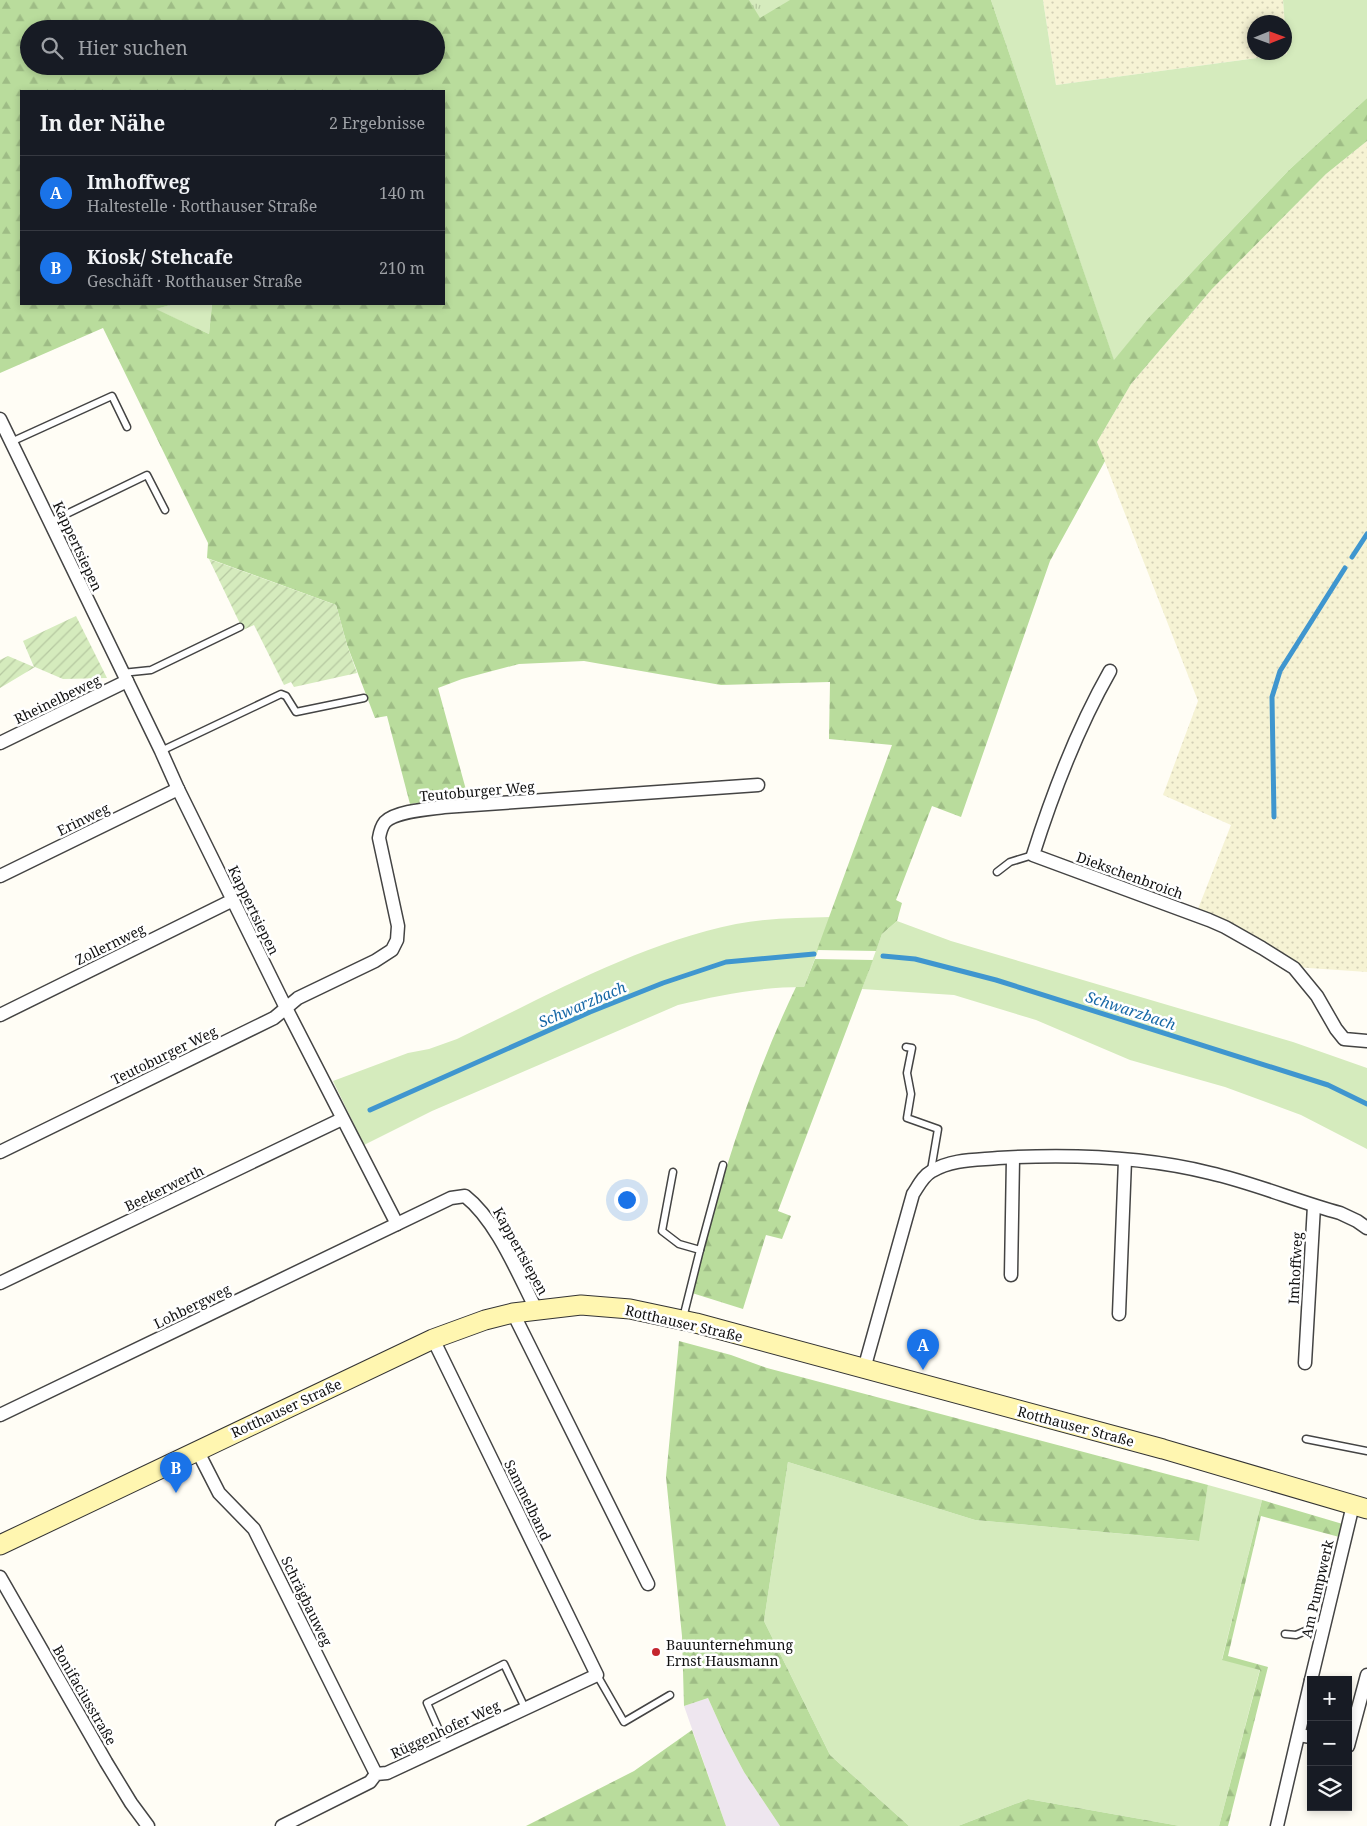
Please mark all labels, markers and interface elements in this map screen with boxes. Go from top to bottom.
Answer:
north arrow [1247,15,1292,60]
search box [20,20,445,75]
icon: search [38,34,66,62]
text: Hier suchen [78,35,188,61]
text: In der Nähe [40,109,165,137]
text: 2 Ergebnisse [329,112,425,134]
text: Imhoffweg [87,169,190,195]
text: A [50,182,62,204]
text: 140 m [379,182,425,204]
text: Haltestelle · Rotthauser Straße [87,195,317,217]
text: Kiosk/ Stehcafe [87,244,233,270]
text: B [51,257,61,279]
text: 210 m [379,257,425,279]
text: Geschäft · Rotthauser Straße [87,270,302,292]
street label: Kappertsiepen [49,498,107,594]
street label: Rheinelbeweg [11,670,104,728]
street label: Teutoburger Weg [419,776,536,805]
street label: Erinweg [54,798,113,840]
street label: Diekschenbroich [1074,847,1186,903]
street label: Kappertsiepen [224,862,284,958]
street label: Zollernweg [72,919,148,969]
water label: Schwarzbach [535,977,629,1031]
water label: Schwarzbach [1083,986,1179,1034]
street label: Teutoburger Weg [108,1021,220,1089]
street label: Beekerwerth [121,1161,207,1215]
your location [614,1187,640,1213]
street label: Kappertsiepen [489,1204,553,1298]
street label: Imhoffweg [1284,1231,1306,1305]
street label: Lohbergweg [151,1279,234,1333]
street label: Rotthauser Straße [623,1300,745,1346]
pin: A [907,1329,939,1370]
street label: Rotthauser Straße [228,1374,344,1442]
street label: Rotthauser Straße [1016,1401,1136,1451]
pin: B [160,1452,192,1493]
street label: Sammelband [500,1456,556,1544]
street label: Am Pumpwerk [1296,1537,1338,1640]
street label: Schrägbauweg [277,1553,337,1649]
place label: Bauunternehmung Ernst Hausmann [666,1635,793,1670]
street label: Bonifaciusstraße [49,1642,121,1748]
marker: Bauunternehmung Ernst Hausmann [650,1646,662,1658]
map controls [1307,1676,1352,1811]
button: + [1307,1676,1352,1721]
street label: Rüggenhofer Weg [387,1695,503,1763]
button: − [1307,1721,1352,1766]
button: layers [1307,1766,1352,1811]

